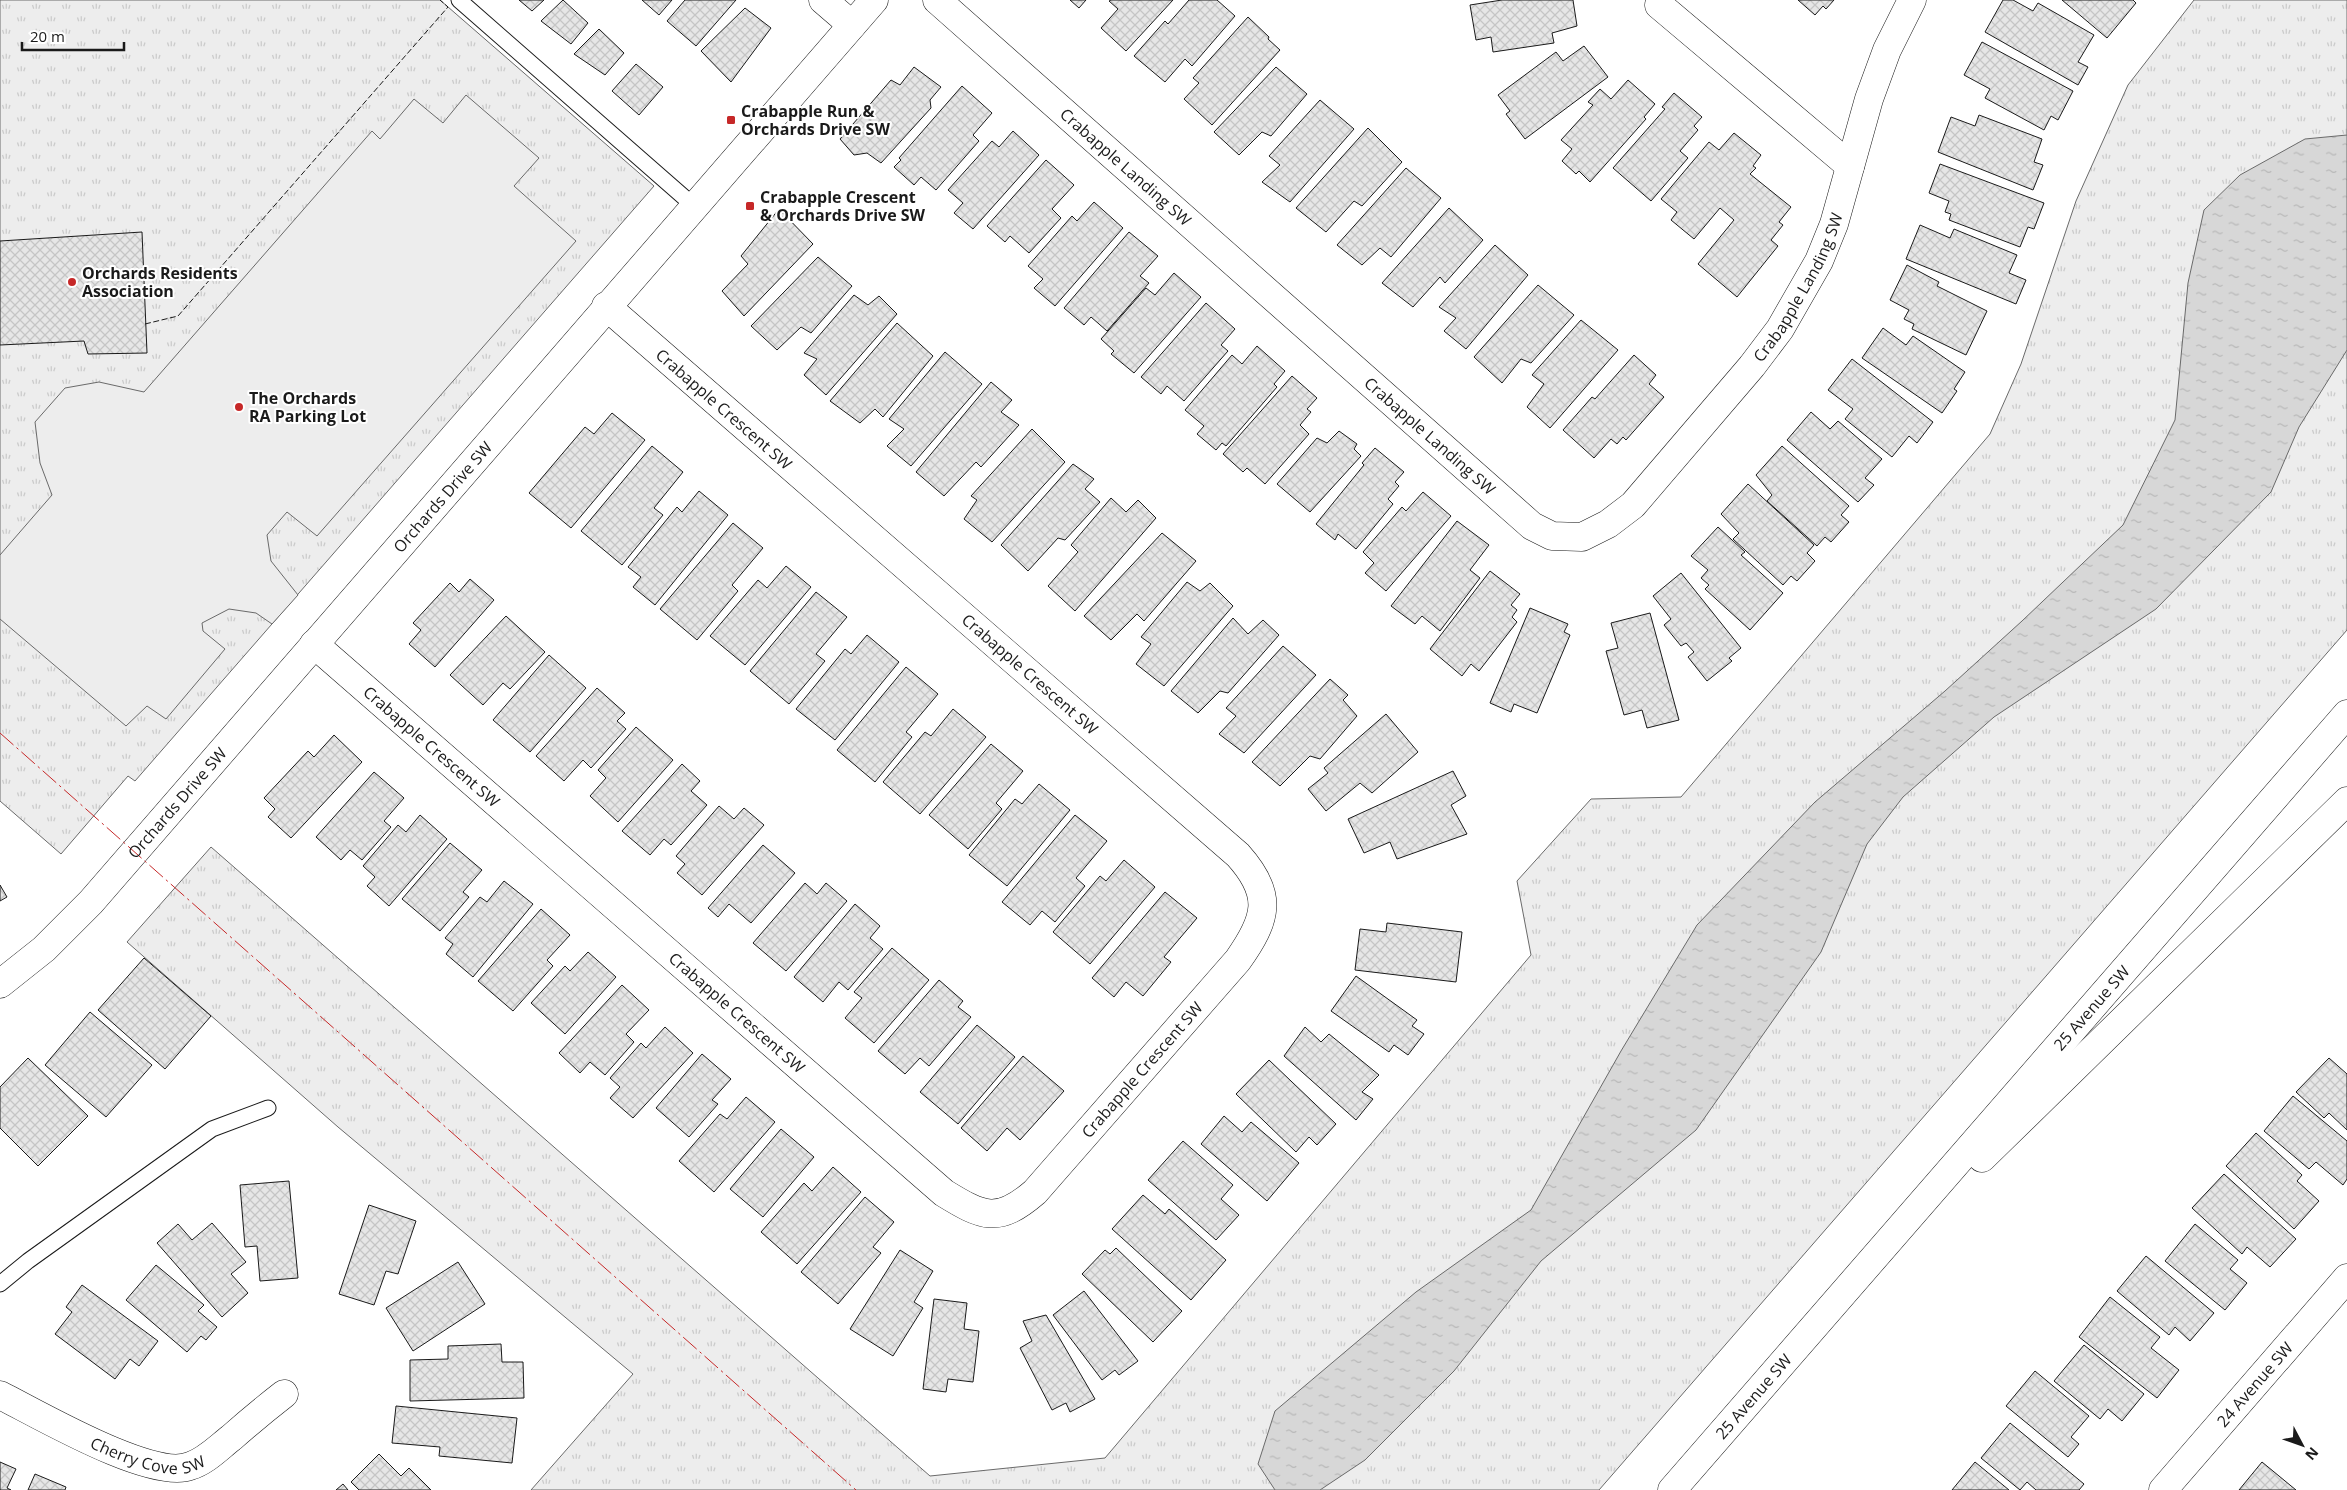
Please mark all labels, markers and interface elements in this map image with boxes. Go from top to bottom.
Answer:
scale bar [22,20,125,52]
text: 20 m [30,26,65,46]
place label: Crabapple Run & Orchards Drive SW [741,100,890,140]
street label: Crabapple Landing SW [1056,103,1196,231]
marker: Crabapple Run & Orchards Drive SW [725,114,737,126]
place label: Crabapple Crescent & Orchards Drive SW [760,186,926,226]
marker: Crabapple Crescent & Orchards Drive SW [744,200,756,212]
street label: Crabapple Landing SW [1748,210,1848,366]
place label: Orchards Residents Association [82,262,238,302]
marker: Orchards Residents Association [66,276,78,288]
street label: Crabapple Crescent SW [651,344,797,475]
street label: Crabapple Landing SW [1360,372,1500,500]
place label: The Orchards RA Parking Lot [249,387,366,427]
marker: The Orchards RA Parking Lot [233,401,245,413]
street label: Orchards Drive SW [388,437,497,557]
street label: Crabapple Crescent SW [957,609,1103,740]
street label: Crabapple Crescent SW [359,681,505,812]
street label: Orchards Drive SW [123,742,232,863]
street label: Crabapple Crescent SW [664,947,810,1078]
street label: 25 Avenue SW [2048,961,2135,1055]
street label: Crabapple Crescent SW [1076,997,1208,1143]
street label: 24 Avenue SW [2212,1337,2298,1431]
street label: 25 Avenue SW [1710,1349,1797,1444]
north arrow [2277,1420,2327,1470]
street label: Cherry Cove SW [87,1432,209,1479]
text: N [2301,1443,2323,1464]

